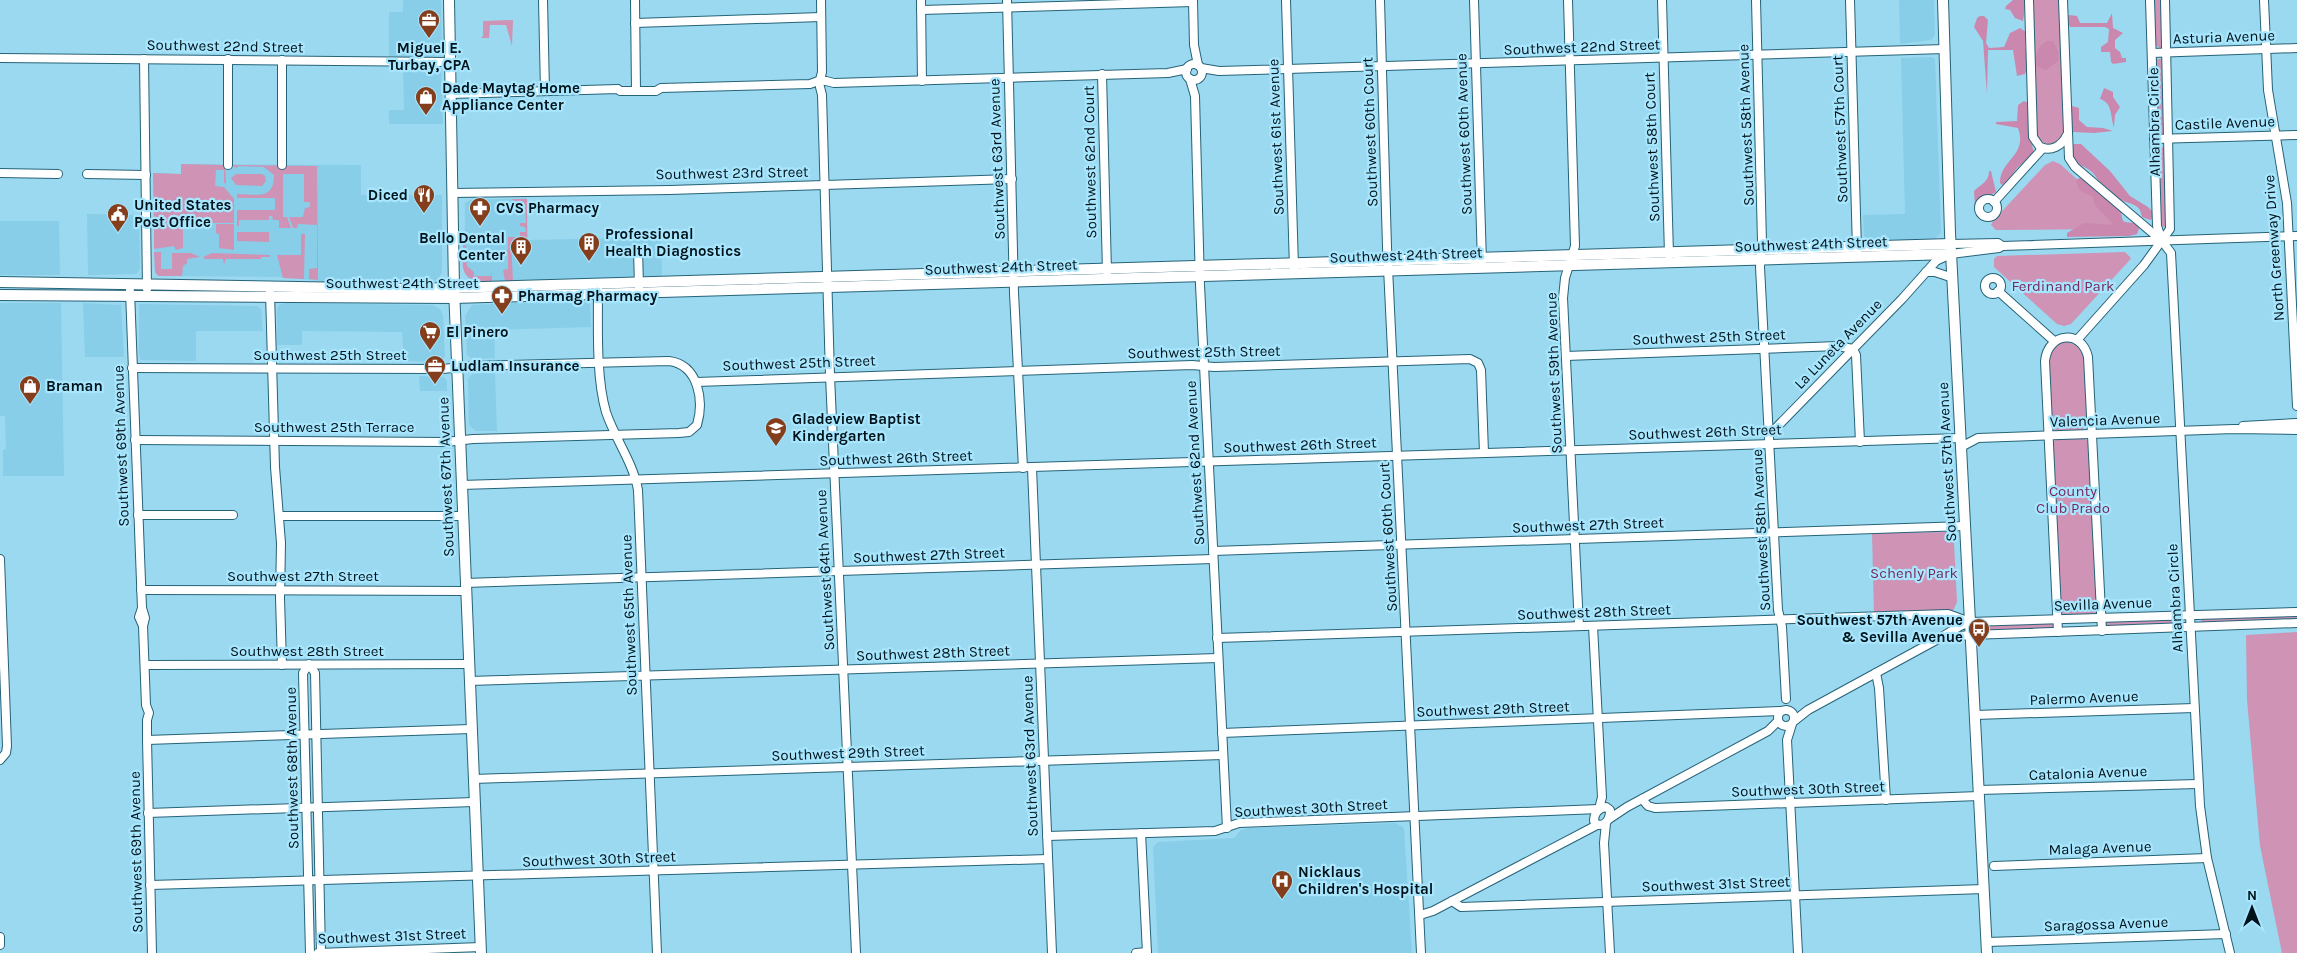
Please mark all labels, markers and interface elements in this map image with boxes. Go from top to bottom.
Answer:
office icon: Miguel E. Turbay, CPA [417,8,441,39]
street label: Asturia Avenue [2173,26,2275,48]
street label: Southwest 22nd Street [1503,35,1661,59]
street label: Southwest 22nd Street [146,36,304,56]
place label: Miguel E. Turbay, CPA [388,39,471,74]
street label: Southwest 58th Avenue [1734,44,1758,206]
street label: Southwest 60th Avenue [1452,53,1476,215]
street label: Southwest 57th Court [1828,54,1852,203]
street label: Southwest 60th Court [1358,56,1382,207]
street label: Southwest 61st Avenue [1264,58,1288,216]
street label: Alhambra Circle [2144,67,2164,177]
street label: Southwest 58th Court [1640,71,1664,222]
street label: Southwest 63rd Avenue [985,78,1009,240]
place label: Dade Maytag Home Appliance Center [442,79,580,114]
shop icon: Dade Maytag Home Appliance Center [414,85,438,116]
street label: Southwest 62nd Court [1080,85,1100,239]
street label: Castile Avenue [2175,112,2275,134]
street label: Southwest 23rd Street [655,163,809,183]
street label: North Greenway Drive [2260,174,2288,322]
restaurant icon: Diced [412,183,436,214]
place label: Diced [368,186,408,204]
place label: United States Post Office [134,196,232,231]
pharmacy icon: CVS Pharmacy [468,196,492,227]
place label: CVS Pharmacy [496,199,600,217]
public building icon: United States Post Office [106,202,130,233]
place label: Professional Health Diagnostics [605,225,741,260]
place label: Bello Dental Center [419,229,505,264]
building icon: Professional Health Diagnostics [577,231,601,262]
street label: Southwest 24th Street [1734,232,1888,256]
building icon: Bello Dental Center [509,235,533,266]
street label: Southwest 24th Street [1329,243,1483,267]
street label: Southwest 24th Street [924,255,1078,279]
street label: Southwest 24th Street [325,274,479,292]
park label: Ferdinand Park [2011,277,2115,295]
pharmacy icon: Pharmag Pharmacy [490,284,514,315]
place label: Pharmag Pharmacy [518,287,658,305]
street label: Southwest 59th Avenue [1542,292,1566,454]
street label: La Luneta Avenue [1790,295,1886,393]
supermarket icon: El Pinero [418,320,442,351]
place label: El Pinero [446,323,508,341]
street label: Southwest 25th Street [1632,325,1786,349]
street label: Southwest 25th Street [1127,342,1281,362]
street label: Southwest 25th Street [253,346,407,364]
street label: Southwest 25th Street [722,351,876,375]
office icon: Ludlam Insurance [423,354,447,385]
place label: Ludlam Insurance [451,357,580,375]
street label: Southwest 69th Avenue [109,365,133,527]
shop icon: Braman [18,374,42,405]
place label: Braman [46,377,103,395]
street label: Southwest 62nd Avenue [1182,380,1208,546]
street label: Southwest 57th Avenue [1934,382,1960,542]
street label: Southwest 67th Avenue [434,397,458,557]
street label: Valencia Avenue [2049,409,2161,431]
place label: Gladeview Baptist Kindergarten [792,410,921,445]
school or university icon: Gladeview Baptist Kindergarten [764,416,788,447]
street label: Southwest 25th Terrace [254,418,414,436]
street label: Southwest 26th Street [1628,420,1782,444]
street label: Southwest 26th Street [1223,433,1377,457]
street label: Southwest 26th Street [819,446,973,470]
street label: Southwest 58th Avenue [1748,449,1774,611]
street label: Southwest 60th Court [1375,461,1401,612]
park label: County Club Prado [2036,482,2110,517]
street label: Southwest 64th Avenue [812,489,838,651]
street label: Southwest 27th Street [1512,513,1665,537]
street label: Southwest 65th Avenue [617,534,641,696]
street label: Southwest 27th Street [853,543,1006,567]
street label: Alhambra Circle [2163,543,2187,653]
park label: Schenly Park [1870,564,1958,582]
street label: Southwest 27th Street [227,567,379,585]
street label: Sevilla Avenue [2054,593,2152,615]
street label: Southwest 28th Street [1517,600,1672,624]
place label: Southwest 57th Avenue & Sevilla Avenue [1797,611,1963,646]
bus stop icon: Southwest 57th Avenue & Sevilla Avenue [1967,617,1991,648]
street label: Southwest 28th Street [856,641,1011,665]
street label: Southwest 28th Street [230,642,384,660]
street label: Southwest 63rd Avenue [1018,675,1042,837]
street label: Southwest 68th Avenue [282,687,302,849]
street label: Palermo Avenue [2029,687,2139,709]
street label: Southwest 29th Street [1416,697,1570,721]
street label: Southwest 29th Street [771,741,925,765]
street label: Catalonia Avenue [2028,762,2148,784]
street label: Southwest 69th Avenue [126,771,146,933]
street label: Southwest 30th Street [1731,777,1886,801]
street label: Southwest 30th Street [1234,795,1389,821]
street label: Malaga Avenue [2048,837,2152,859]
street label: Southwest 30th Street [522,847,677,871]
place label: Nicklaus Children's Hospital [1298,863,1433,898]
hospital icon: Nicklaus Children's Hospital [1270,869,1294,900]
street label: Southwest 31st Street [1641,872,1791,896]
north arrow [2227,883,2277,933]
text: N [2247,887,2257,904]
street label: Saragossa Avenue [2043,913,2169,935]
street label: Southwest 31st Street [317,924,467,948]

